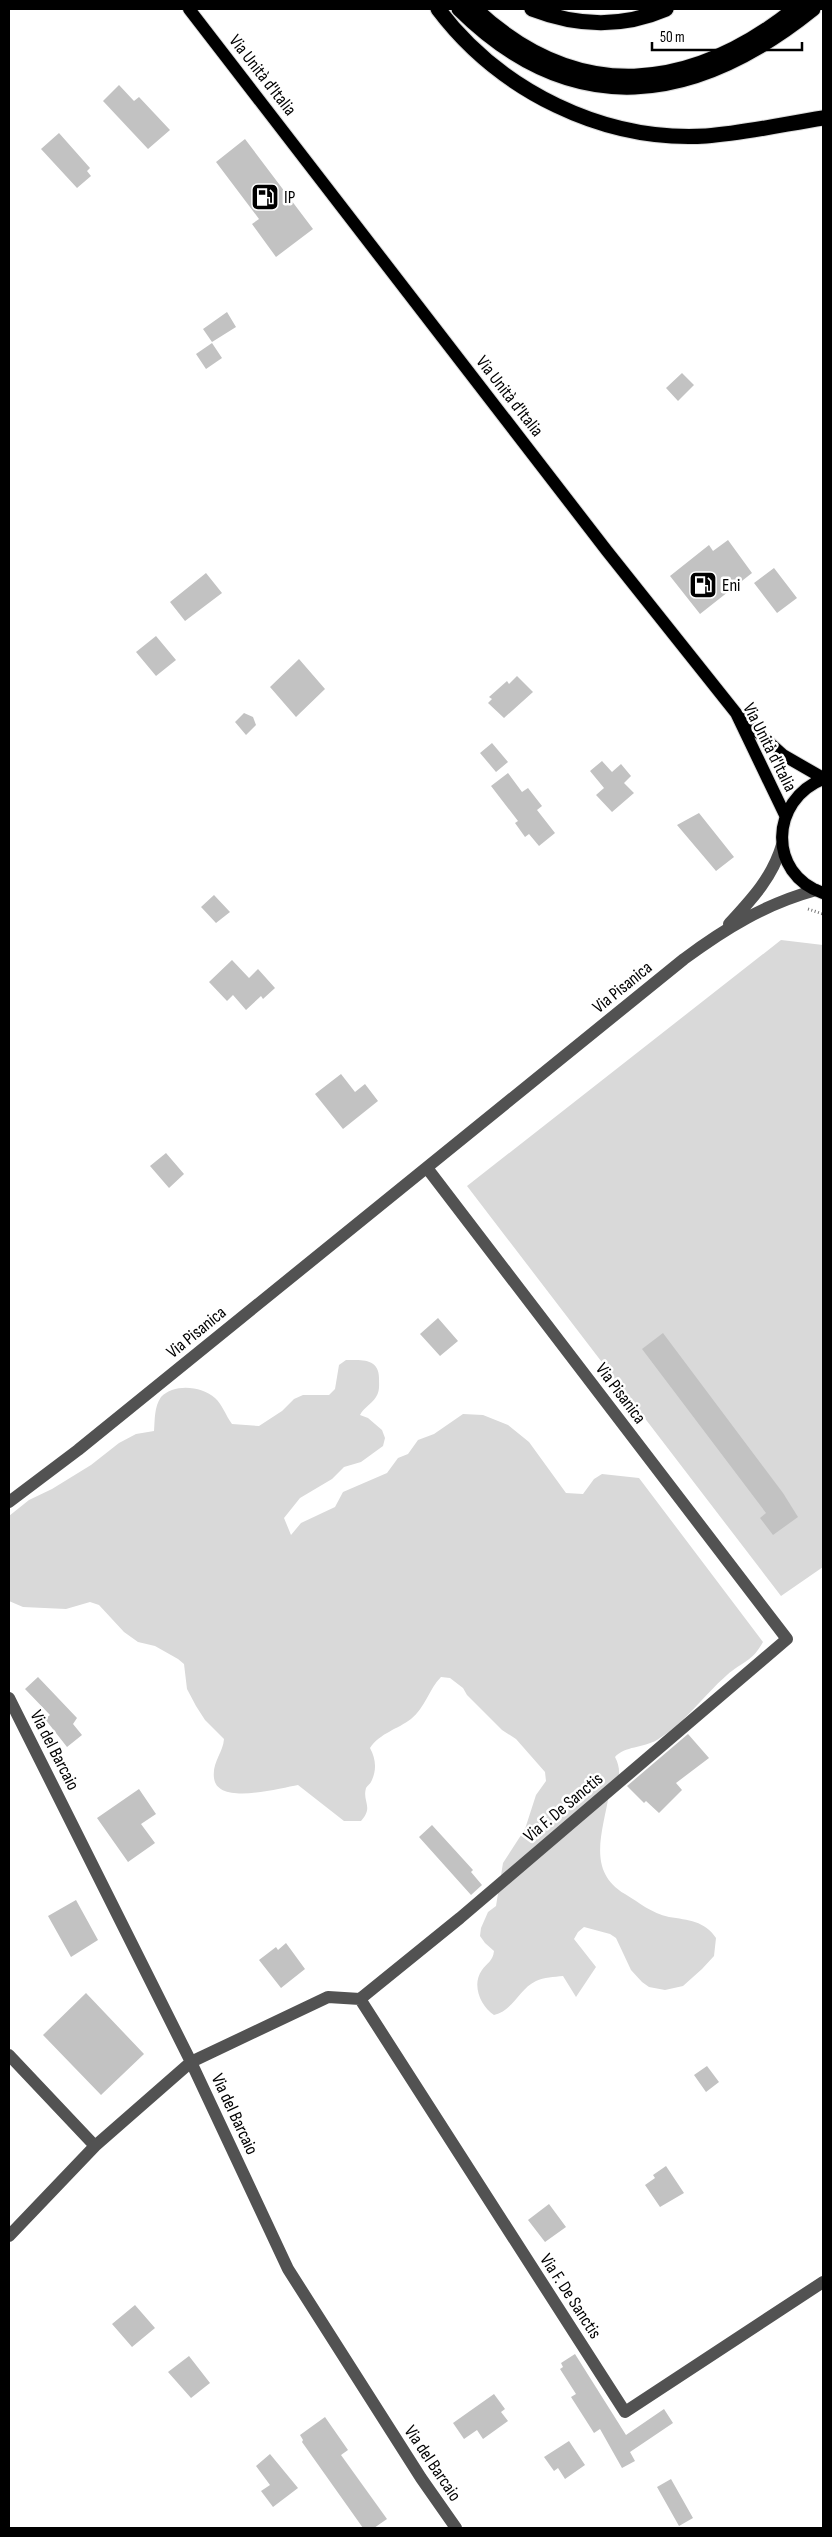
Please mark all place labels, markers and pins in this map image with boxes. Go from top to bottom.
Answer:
fuel station icon: IP [250,182,280,212]
place label: IP [284,187,296,208]
fuel station icon: Eni [688,570,718,600]
place label: Eni [722,575,740,596]

